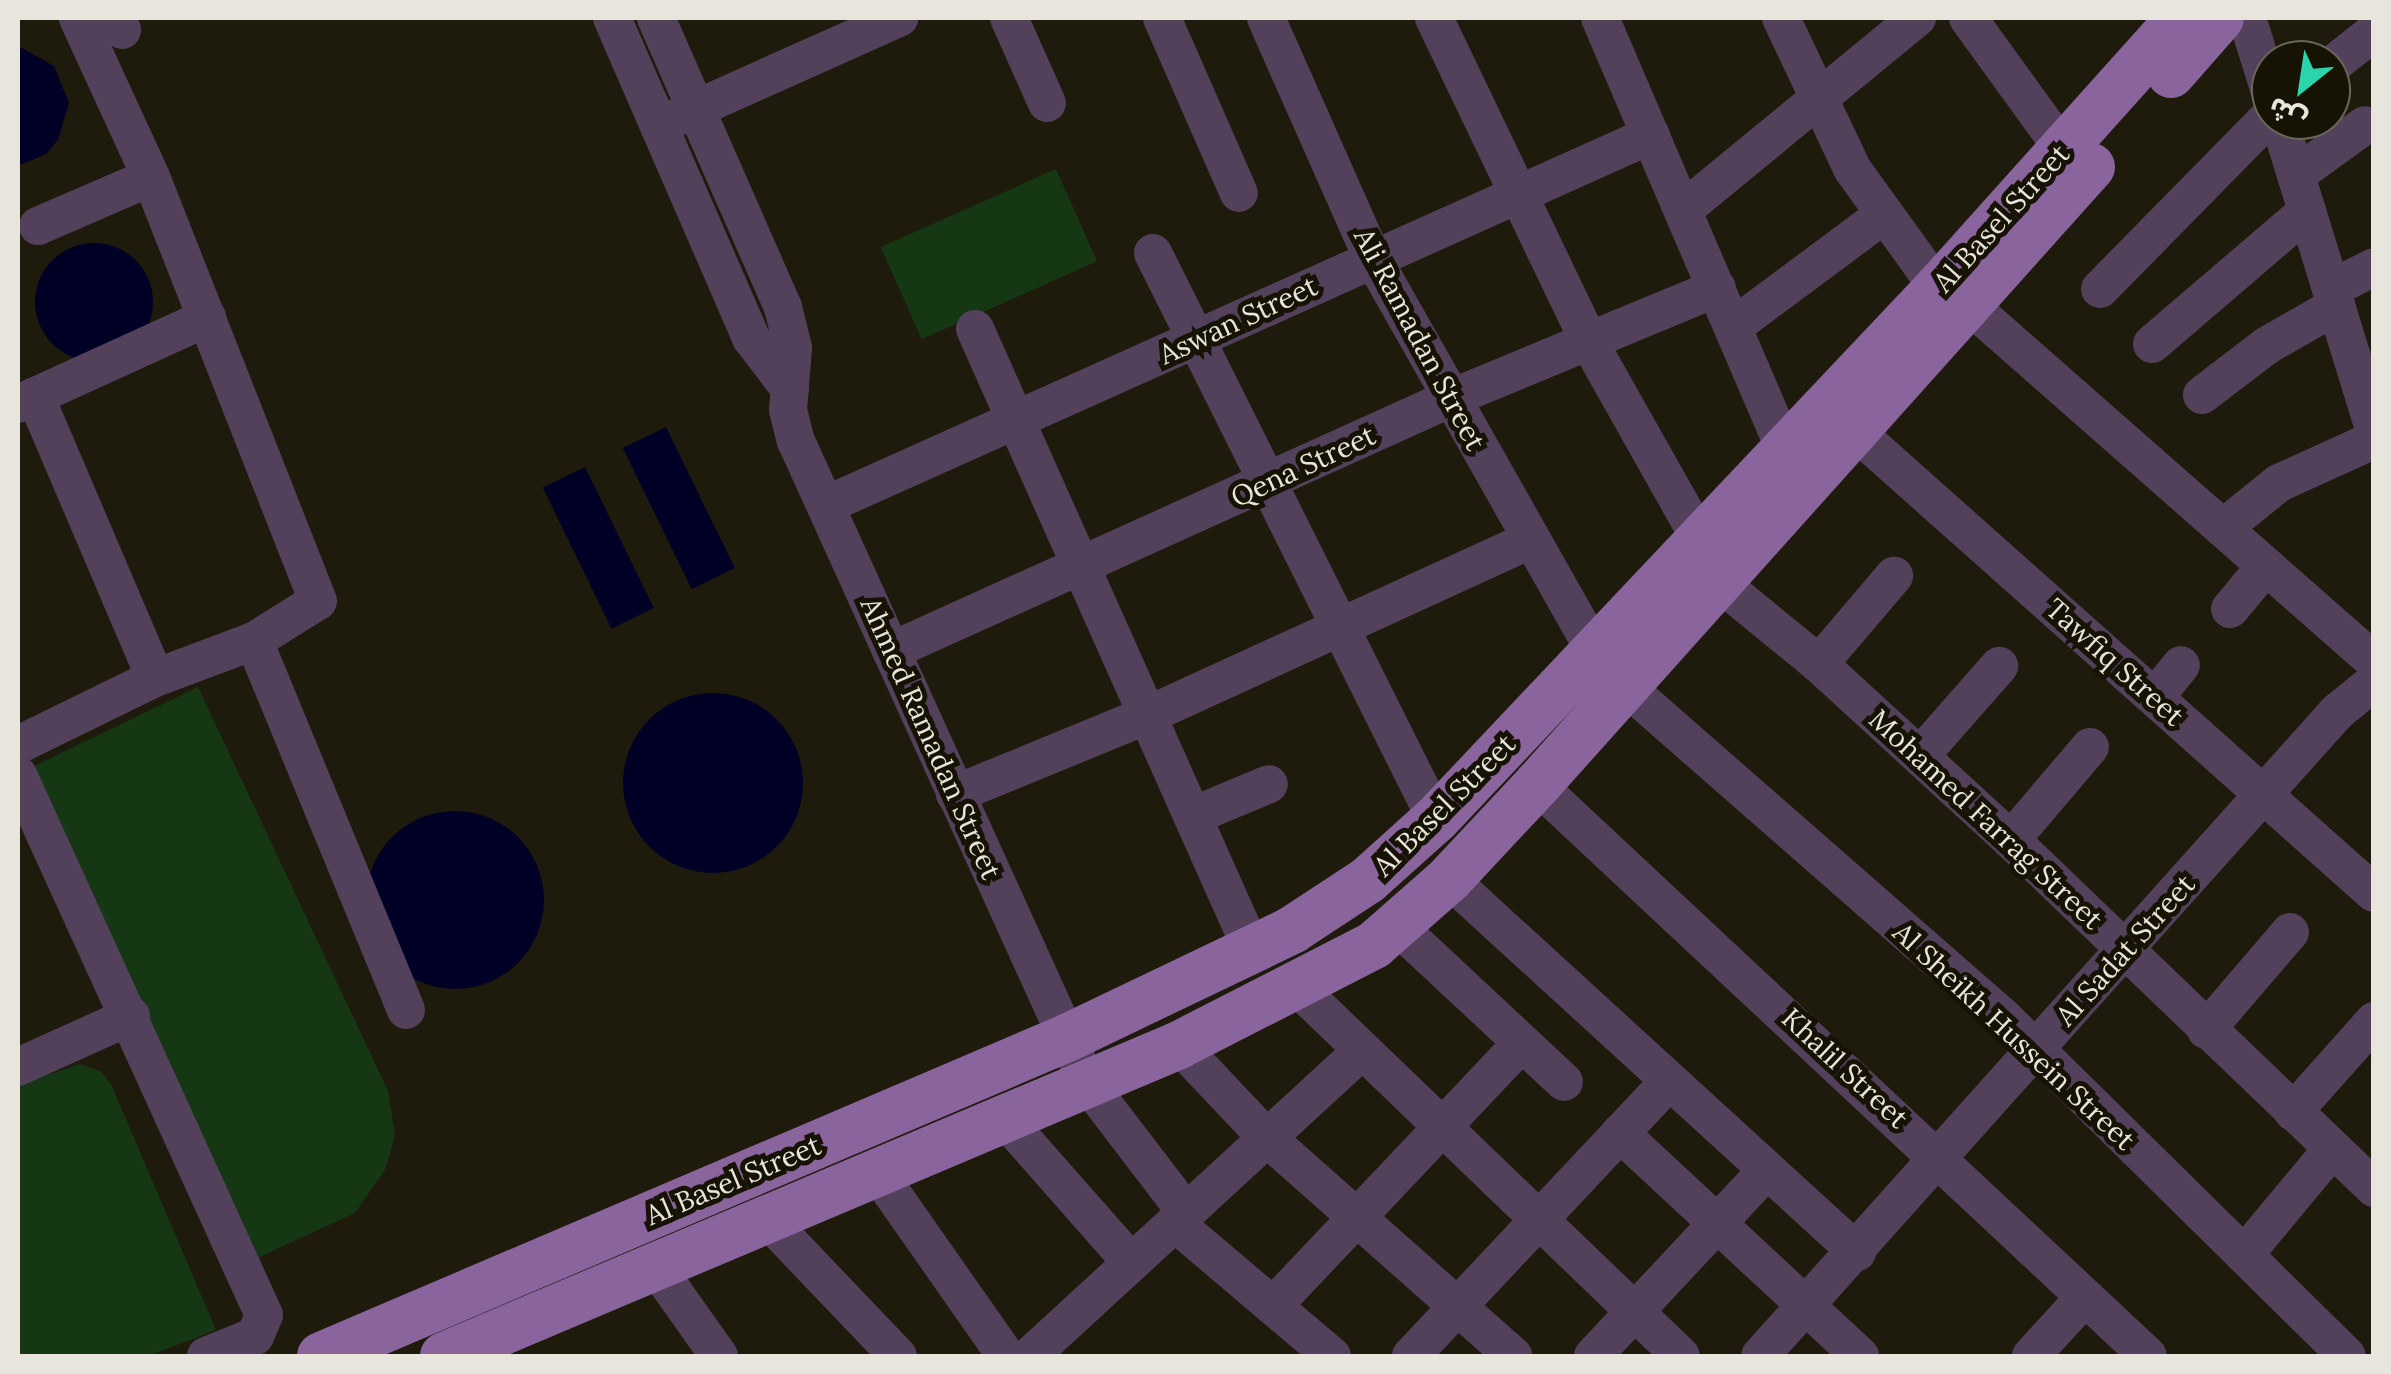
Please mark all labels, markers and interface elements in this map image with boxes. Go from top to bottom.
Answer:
north arrow [2251,40,2351,140]
text: ش [2261,89,2313,139]
street label: Al Basel Street [1926,137,2076,299]
street label: Ali Ramadan Street [1347,222,1493,456]
street label: Aswan Street [1153,269,1323,371]
street label: Qena Street [1225,418,1381,514]
street label: Tawfiq Street [2039,591,2191,733]
street label: Ahmed Ramadan Street [854,592,1008,884]
street label: Mohamed Farrag Street [1862,702,2110,936]
street label: Al Basel Street [1366,727,1522,883]
street label: Al Sadat Street [2048,868,2202,1032]
street label: Al Sheikh Hussein Street [1886,915,2142,1157]
street label: Khalil Street [1775,1001,1915,1135]
street label: Al Basel Street [640,1128,826,1232]

